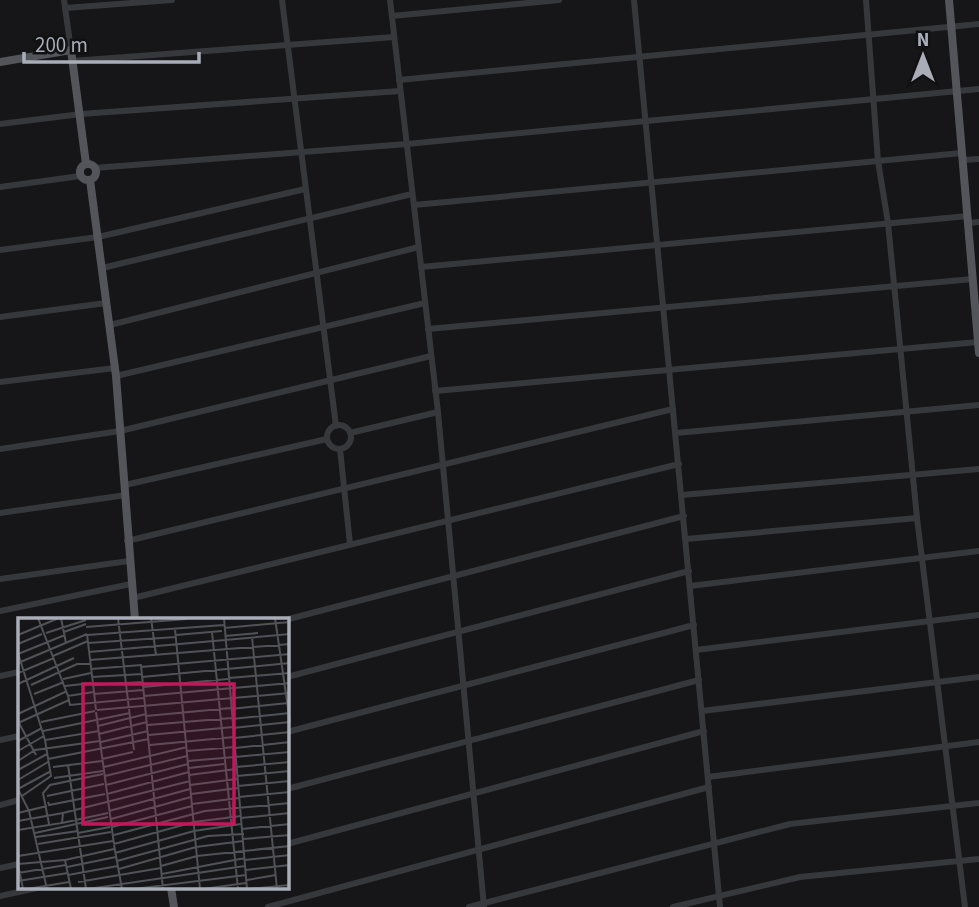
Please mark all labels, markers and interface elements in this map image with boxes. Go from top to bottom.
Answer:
scale bar [24,21,200,65]
north arrow [888,21,958,91]
text: N [917,27,929,54]
text: 200 m [35,30,88,60]
inset map [18,618,289,890]

